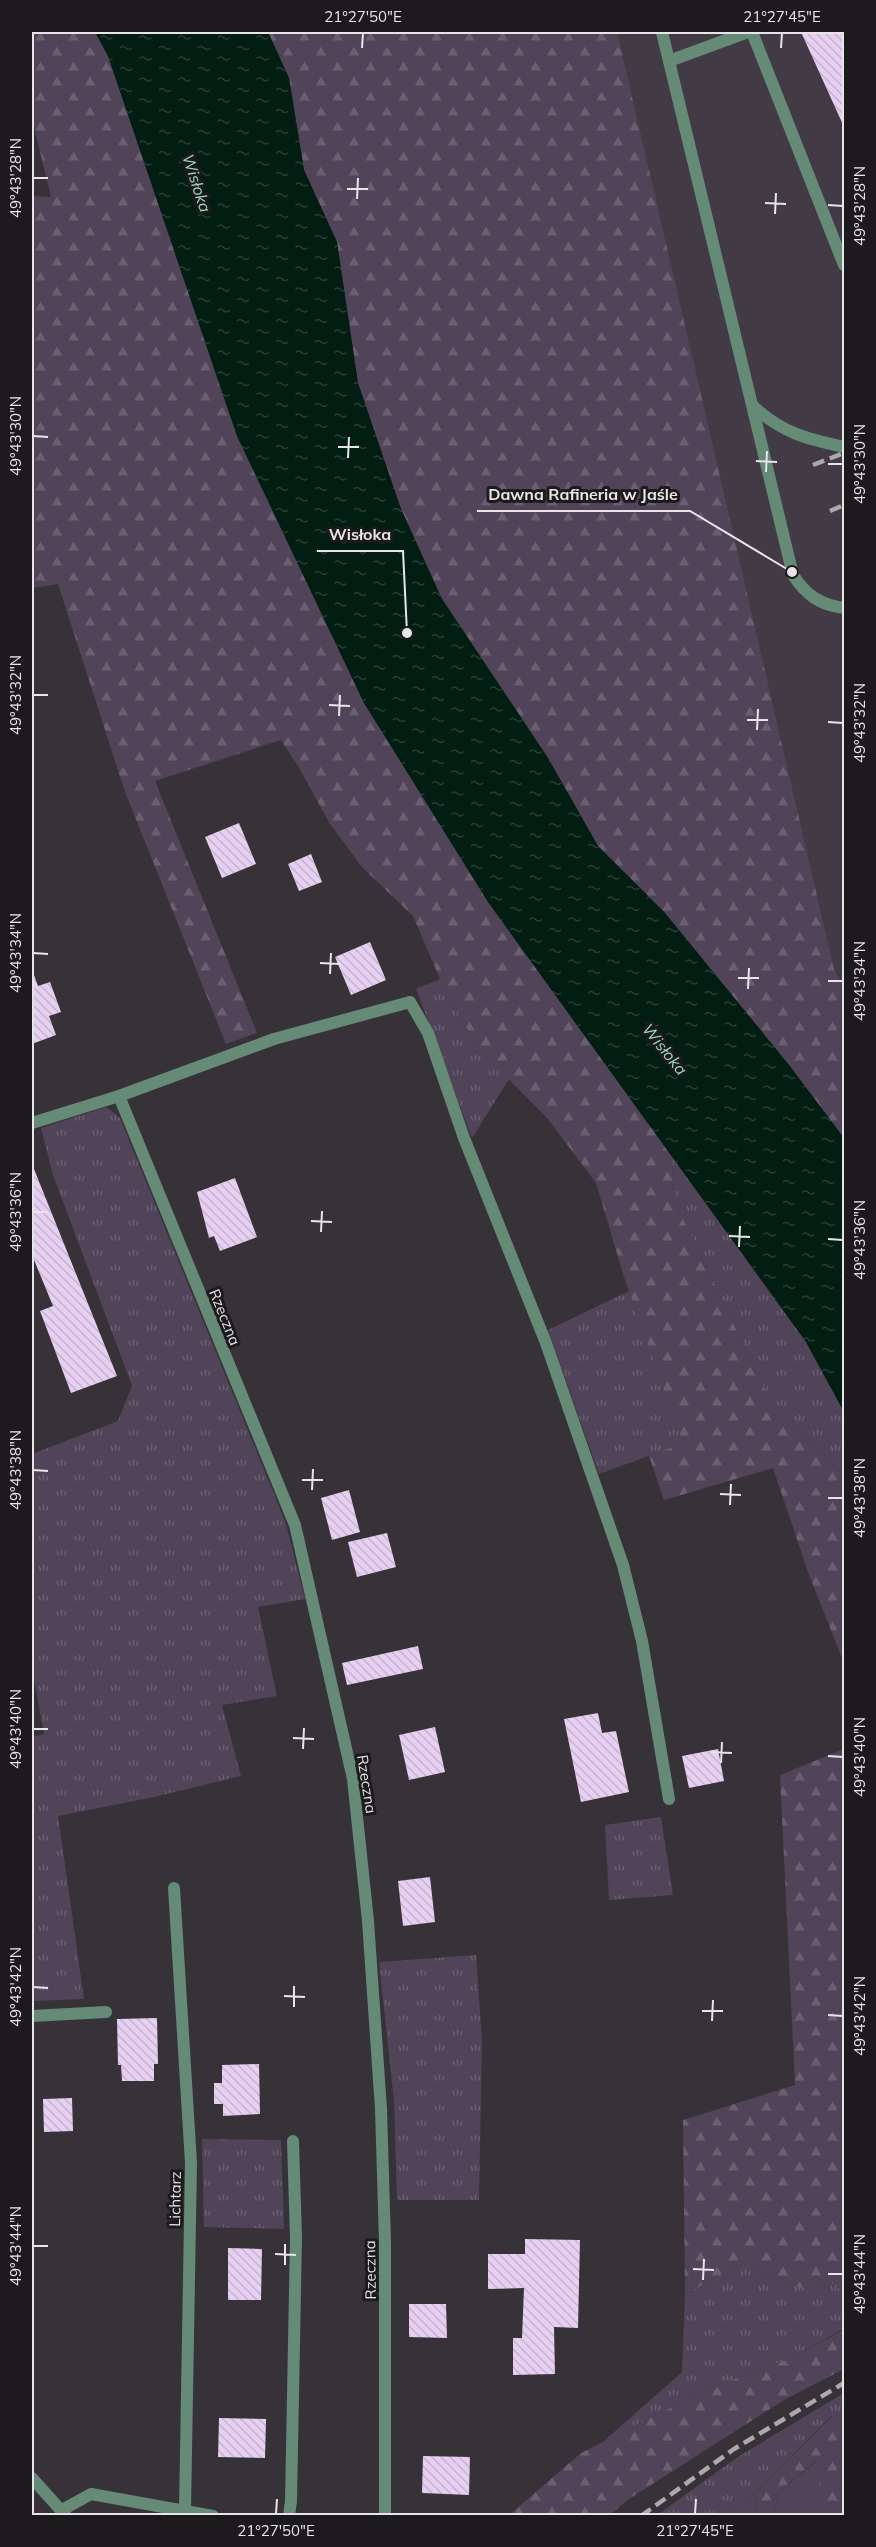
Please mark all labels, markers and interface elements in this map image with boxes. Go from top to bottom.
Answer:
text: 21°27'50"E [324,7,402,26]
text: 21°27'45"E [743,7,821,26]
text: 49°43'28"N [6,138,25,218]
water label: Wisłoka [178,151,216,215]
text: 49°43'28"N [850,166,869,246]
text: 49°43'30"N [6,396,25,476]
text: 49°43'30"N [850,424,869,504]
callout: Dawna Rafineria w Jaśle [477,477,690,511]
text: Dawna Rafineria w Jaśle [488,484,678,504]
callout: Wisłoka [317,517,403,551]
text: Wisłoka [329,524,391,544]
text: 49°43'32"N [6,655,25,735]
text: 49°43'32"N [850,683,869,763]
text: 49°43'34"N [6,913,25,993]
text: 49°43'34"N [850,941,869,1021]
water label: Wisłoka [638,1019,692,1079]
text: 49°43'36"N [6,1172,25,1252]
text: 49°43'36"N [850,1200,869,1280]
street label: Rzeczna [205,1286,245,1348]
text: 49°43'38"N [6,1430,25,1510]
text: 49°43'38"N [850,1458,869,1538]
text: 49°43'40"N [6,1689,25,1769]
text: 49°43'40"N [850,1717,869,1797]
street label: Rzeczna [353,1753,381,1815]
text: 49°43'42"N [6,1947,25,2027]
text: 49°43'42"N [850,1976,869,2056]
street label: Lichtarz [165,2171,185,2227]
text: 49°43'44"N [6,2206,25,2286]
text: 49°43'44"N [850,2234,869,2314]
street label: Rzeczna [360,2240,380,2300]
text: 21°27'50"E [237,2521,315,2540]
text: 21°27'45"E [656,2521,734,2540]

